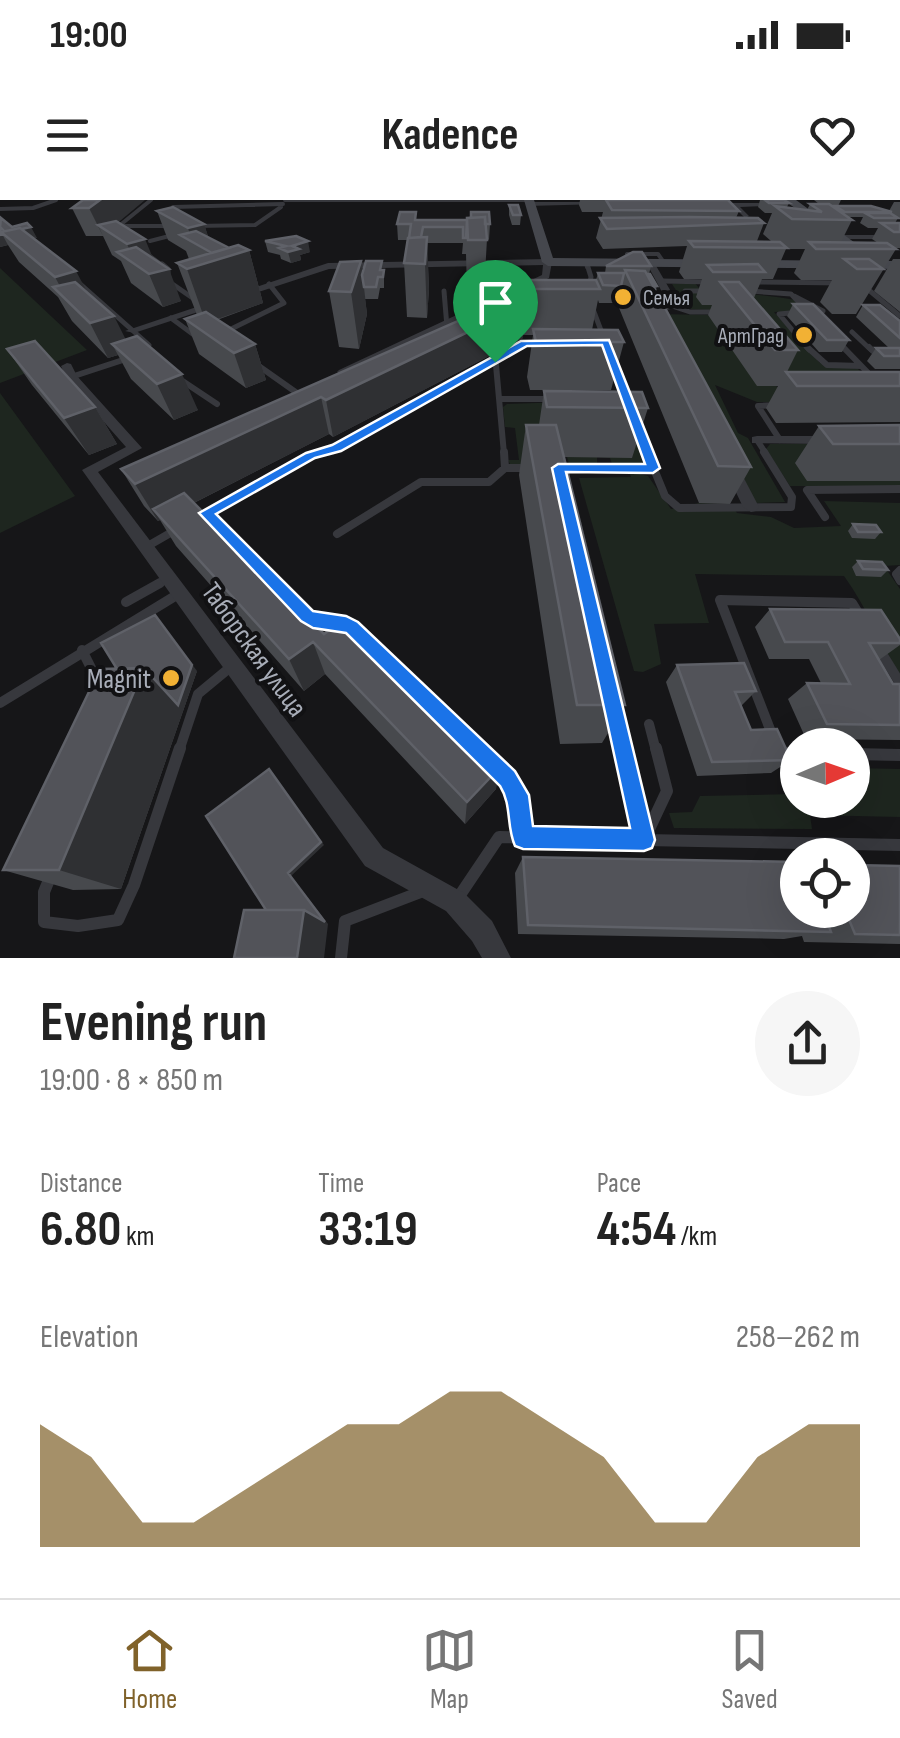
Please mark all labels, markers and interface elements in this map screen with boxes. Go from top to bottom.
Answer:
text: 19:00 [50,13,128,58]
icon: menu [40,108,95,163]
text: Kadence [381,108,519,163]
icon: heart [805,108,860,163]
pin [453,260,538,363]
icon: arrive [468,275,523,330]
place label: Семья [643,285,690,312]
marker: Семья [612,286,634,308]
place label: АртГрад [717,323,784,350]
marker: АртГрад [793,324,815,346]
street label: Таборская улица [194,576,313,723]
place label: Magnit [87,663,151,696]
marker: Magnit [160,667,182,689]
north arrow [780,728,870,818]
map controls [780,728,870,928]
button: locate [780,838,870,928]
text: Evening run [40,990,267,1057]
button: share [755,991,860,1096]
text: 19:00 · 8 × 850 m [40,1061,223,1100]
text: Distance [40,1167,123,1200]
text: Time [318,1167,364,1200]
text: Pace [597,1167,641,1200]
text: 6.80 [40,1200,121,1260]
text: 33:19 [318,1200,418,1260]
text: 4:54 [597,1200,676,1260]
text: km [121,1220,155,1253]
text: /km [676,1220,717,1253]
text: Elevation [40,1318,139,1357]
text: 258–262 m [736,1318,860,1357]
tab: Home [122,1623,177,1716]
tab: Map [422,1623,477,1716]
tab: Saved [722,1623,778,1716]

